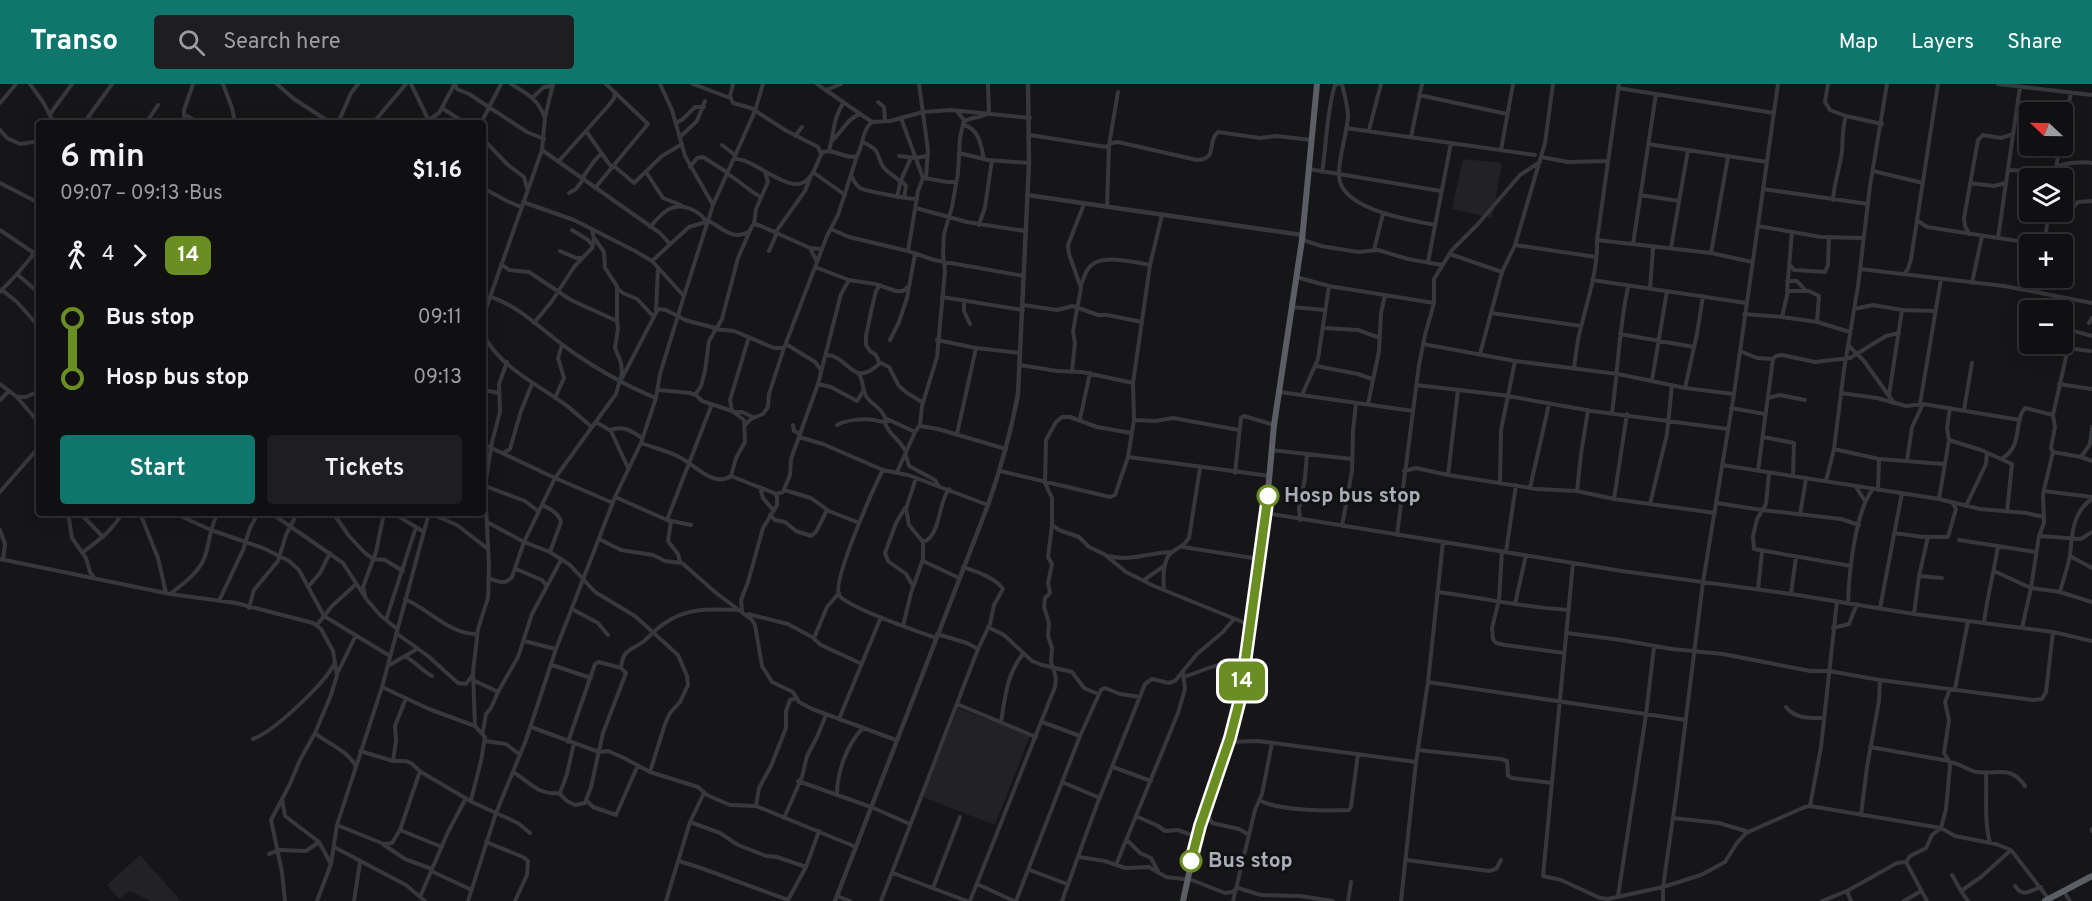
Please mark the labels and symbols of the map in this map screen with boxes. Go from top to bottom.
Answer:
north arrow [2019,102,2073,156]
place label: Hosp bus stop [1284,483,1421,510]
marker: Hosp bus stop [1257,485,1279,507]
line badge: 14 [1215,662,1269,700]
place label: Bus stop [1208,848,1293,875]
marker: Bus stop [1180,850,1202,872]

